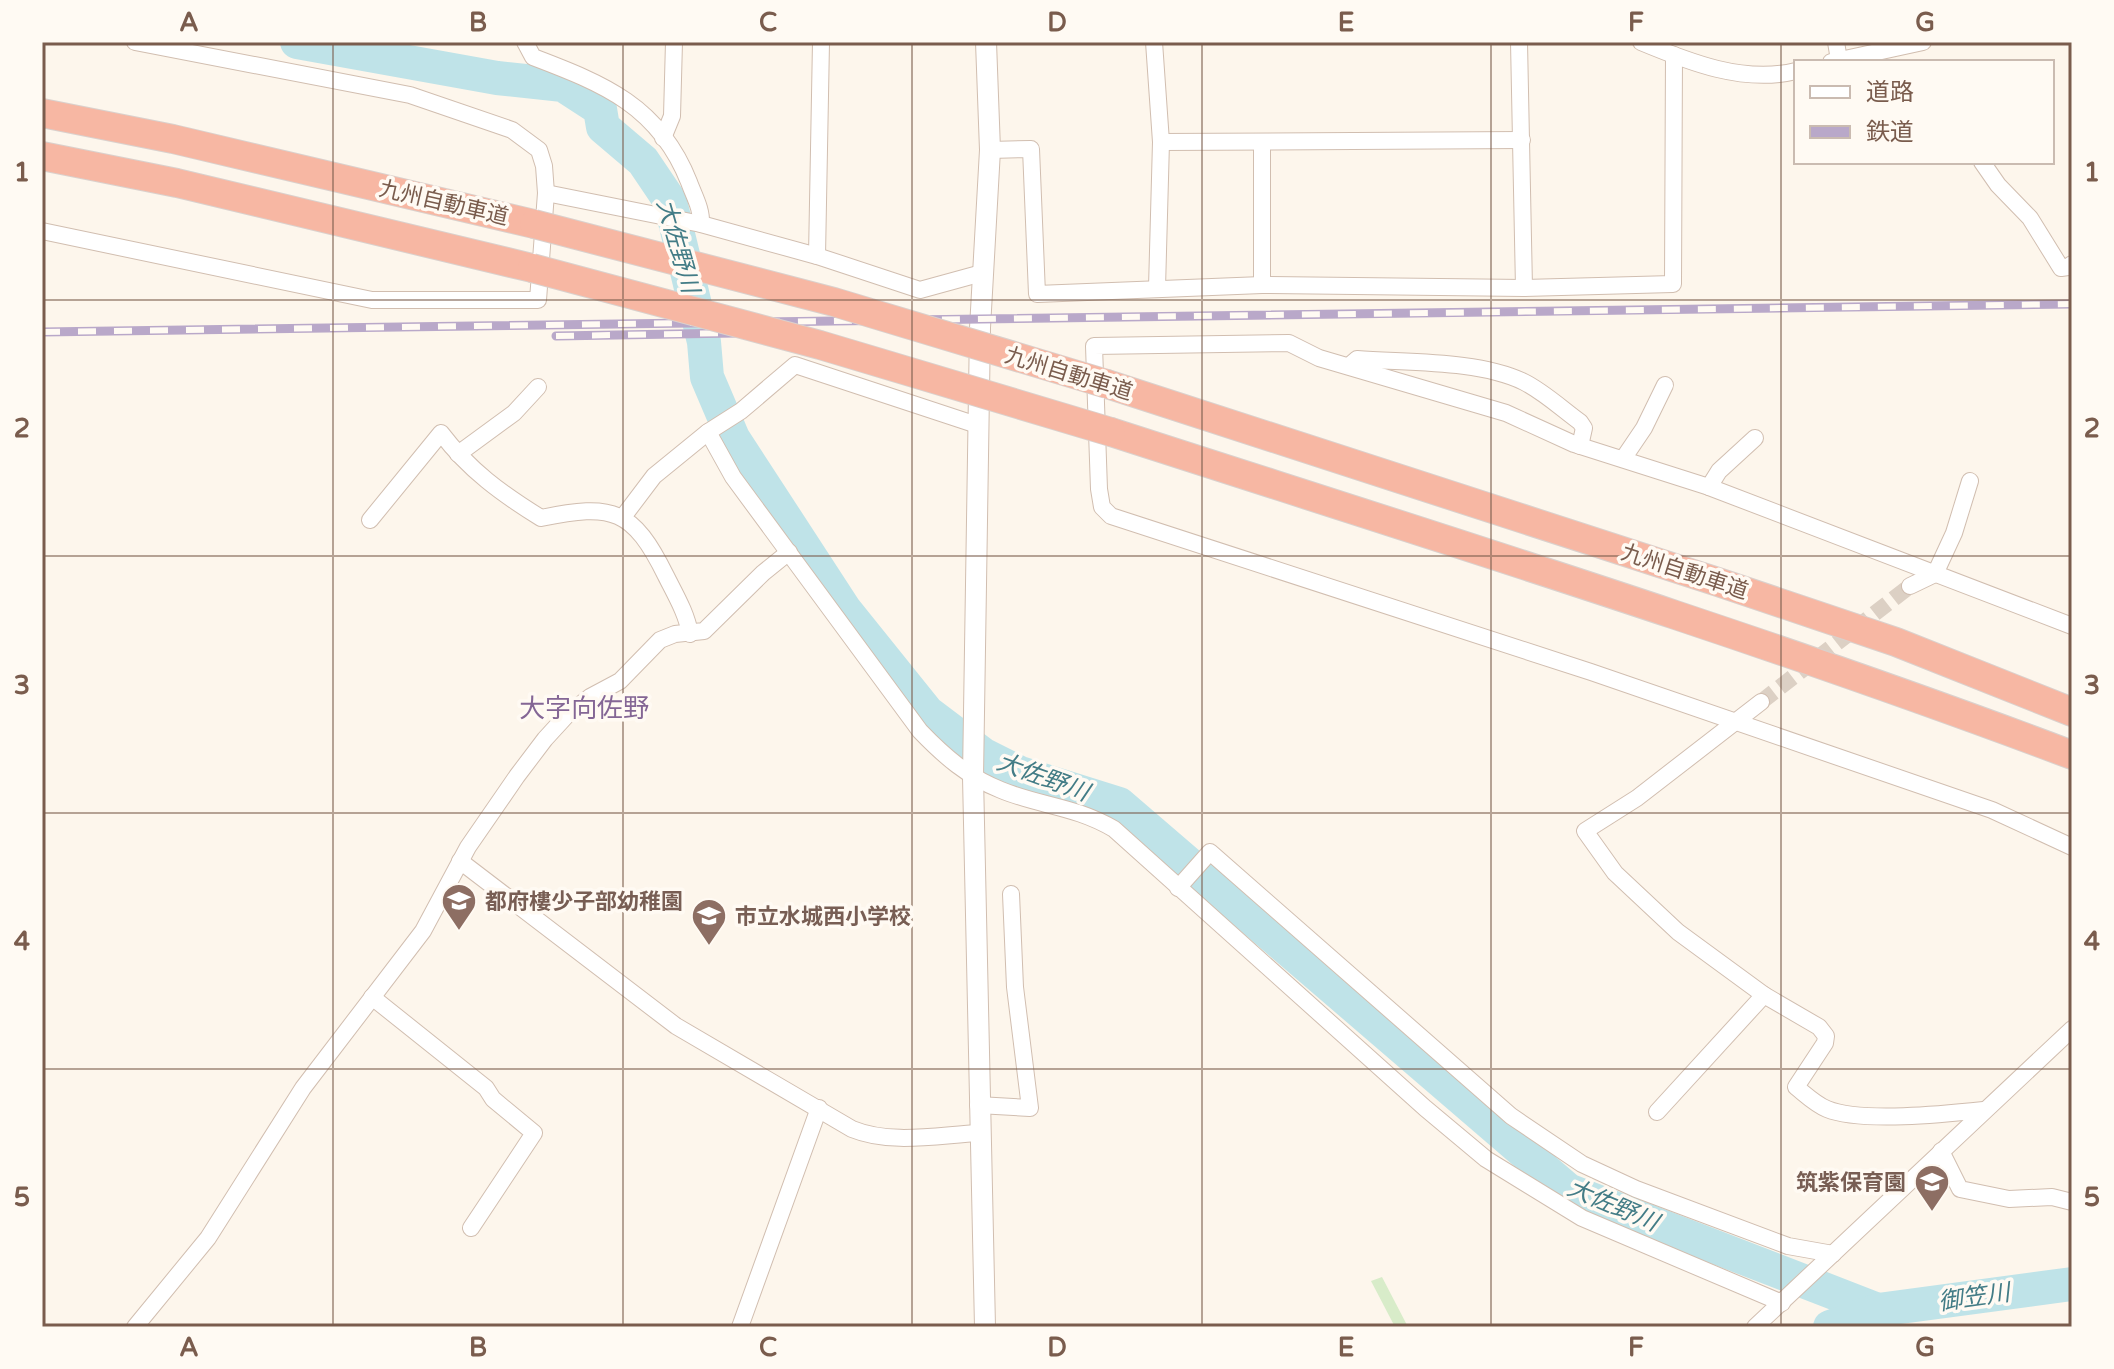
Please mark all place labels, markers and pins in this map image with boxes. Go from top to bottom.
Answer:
school or university icon: 都府樓少子部幼稚園 [440,882,478,932]
place label: 都府樓少子部幼稚園 [485,889,683,915]
school or university icon: 市立水城西小学校 [690,897,728,947]
place label: 市立水城西小学校 [735,904,911,930]
school or university icon: 筑紫保育園 [1913,1163,1951,1213]
place label: 筑紫保育園 [1796,1170,1906,1196]

